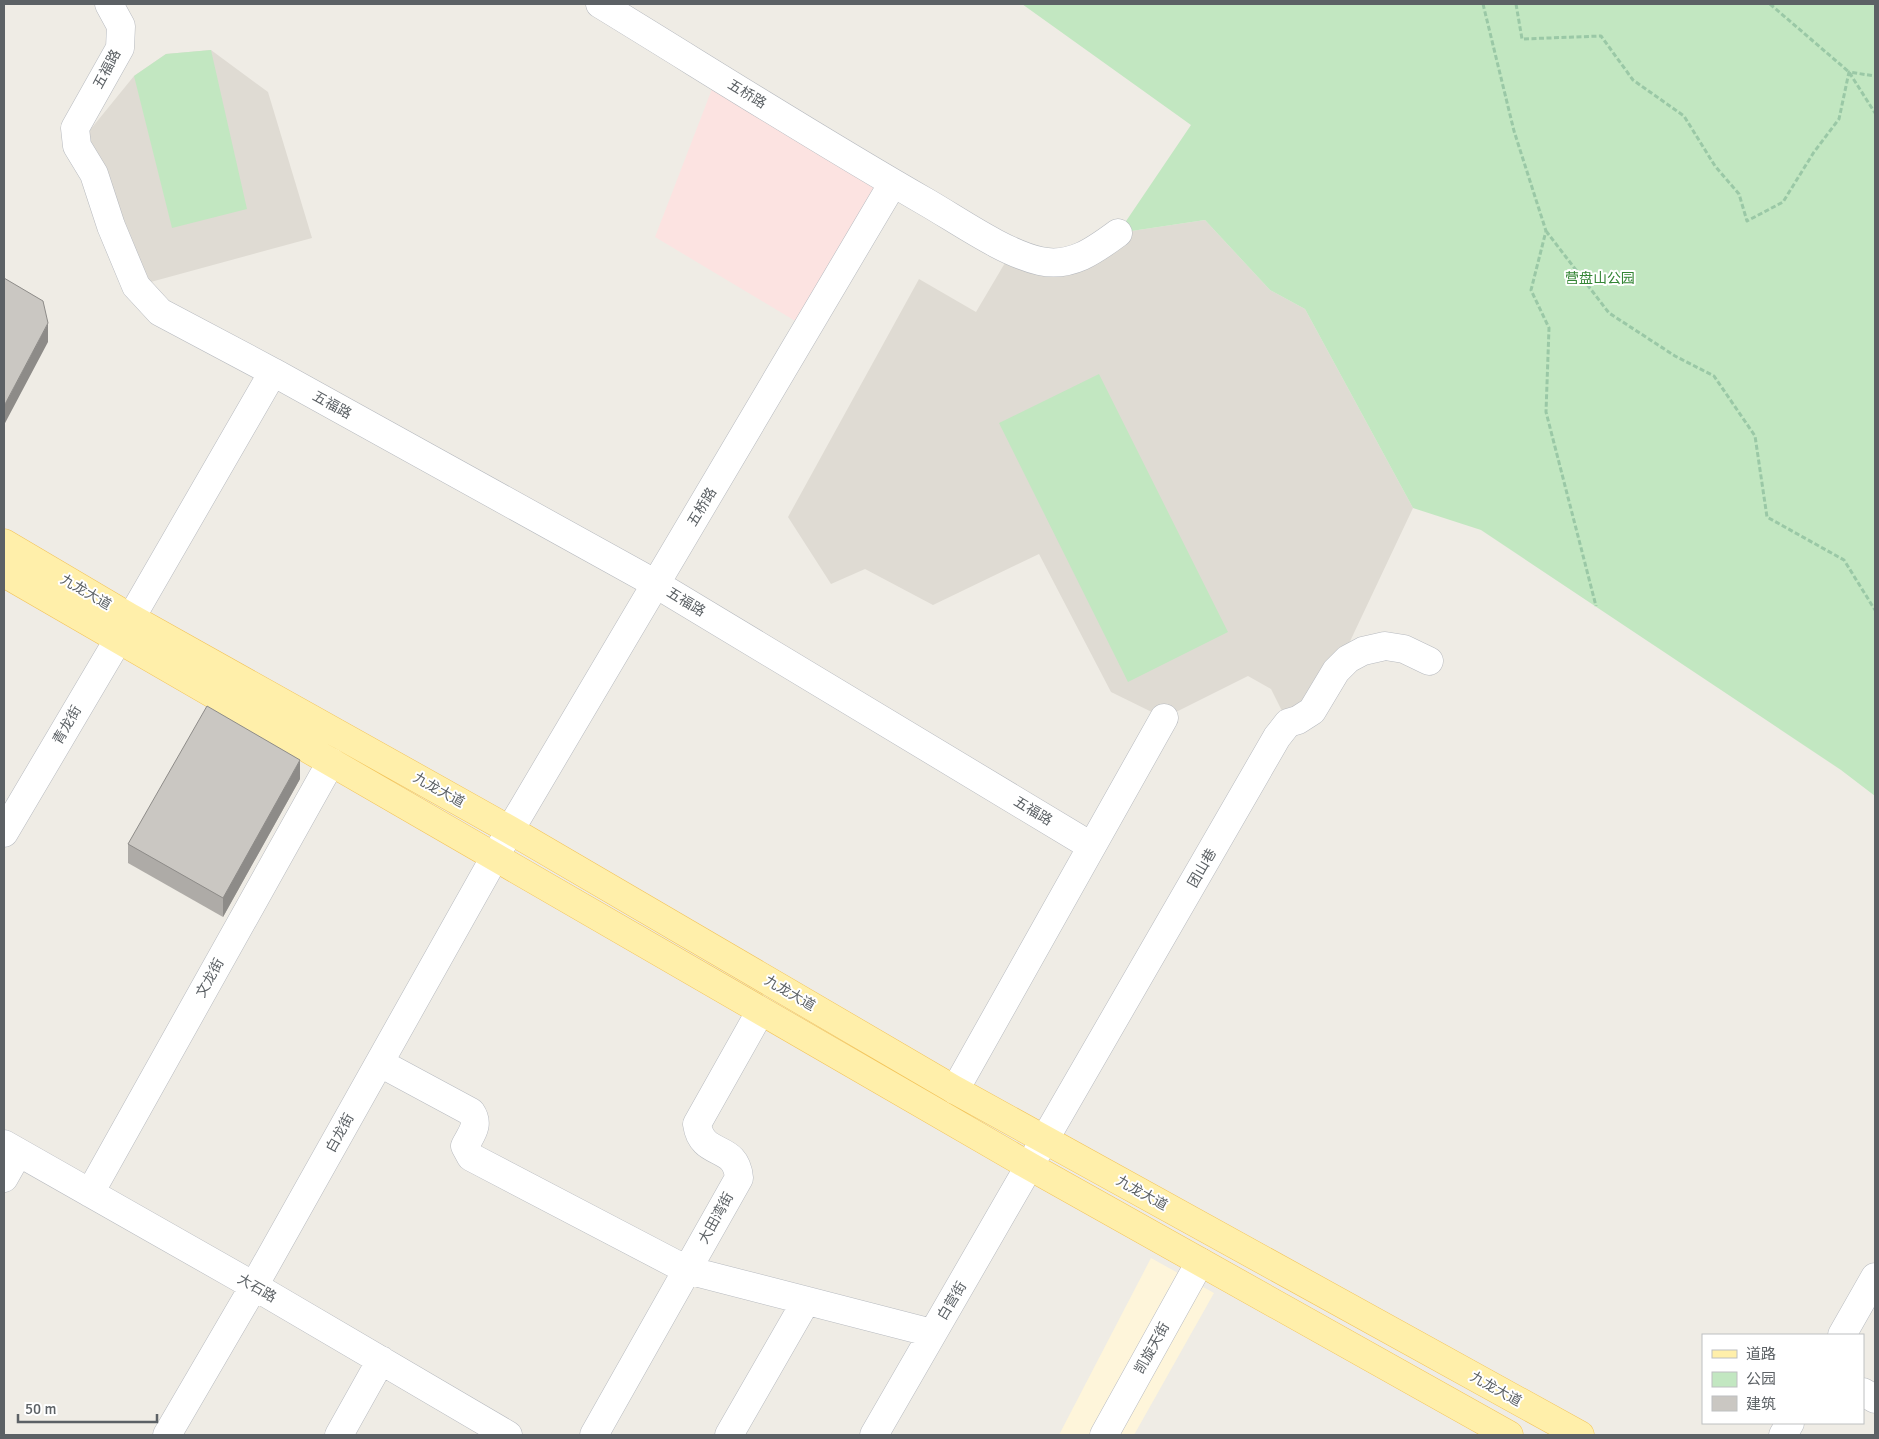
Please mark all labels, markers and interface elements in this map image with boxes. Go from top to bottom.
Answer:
street label: 五福路 [90,46,124,92]
street label: 五桥路 [725,76,769,112]
park label: 营盘山公园 [1565,270,1635,287]
street label: 五福路 [310,387,354,423]
street label: 五桥路 [684,485,720,529]
street label: 九龙大道 [58,571,114,613]
street label: 五福路 [664,584,708,620]
street label: 青龙街 [49,703,85,747]
street label: 九龙大道 [410,769,468,811]
street label: 五福路 [1011,793,1055,829]
street label: 团山巷 [1184,846,1220,890]
street label: 文龙街 [192,956,228,1000]
street label: 九龙大道 [762,972,818,1014]
street label: 白龙街 [322,1111,358,1155]
street label: 九龙大道 [1113,1172,1171,1214]
street label: 大田湾街 [695,1189,737,1247]
street label: 大石路 [235,1270,279,1306]
street label: 白营街 [934,1279,970,1323]
street label: 凯旋天街 [1131,1319,1173,1377]
legend [1702,1334,1864,1424]
text: 道路 [1746,1345,1776,1363]
street label: 九龙大道 [1467,1368,1525,1410]
text: 公园 [1746,1370,1776,1388]
scale bar [18,1392,156,1424]
text: 建筑 [1746,1395,1776,1413]
text: 50 m [25,1400,56,1418]

